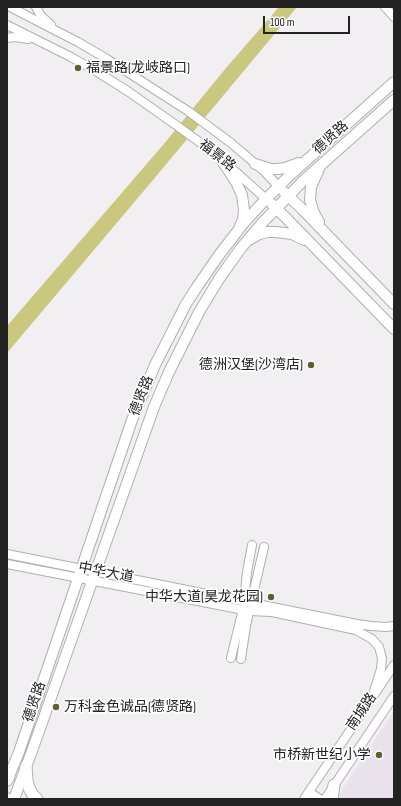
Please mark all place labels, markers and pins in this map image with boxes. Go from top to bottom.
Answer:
place label: 福景路(龙岐路口) [86,60,190,76]
marker: 福景路(龙岐路口) [73,63,83,73]
place label: 德洲汉堡(沙湾店) [199,357,303,373]
marker: 德洲汉堡(沙湾店) [306,360,316,370]
place label: 中华大道(昊龙花园) [145,589,263,605]
marker: 中华大道(昊龙花园) [266,592,276,602]
place label: 万科金色诚品(德贤路) [64,699,196,715]
marker: 万科金色诚品(德贤路) [51,702,61,712]
place label: 市桥新世纪小学 [273,747,371,763]
marker: 市桥新世纪小学 [374,750,384,760]

